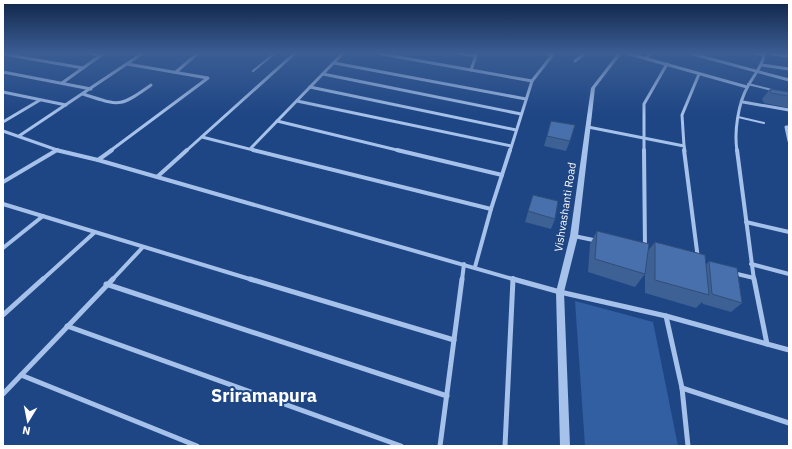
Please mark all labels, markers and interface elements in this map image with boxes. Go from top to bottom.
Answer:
street label: Vishvashanti Road [551,161,579,253]
district label: Sriramapura [211,384,317,407]
north arrow [8,401,48,441]
text: N [21,423,31,438]

